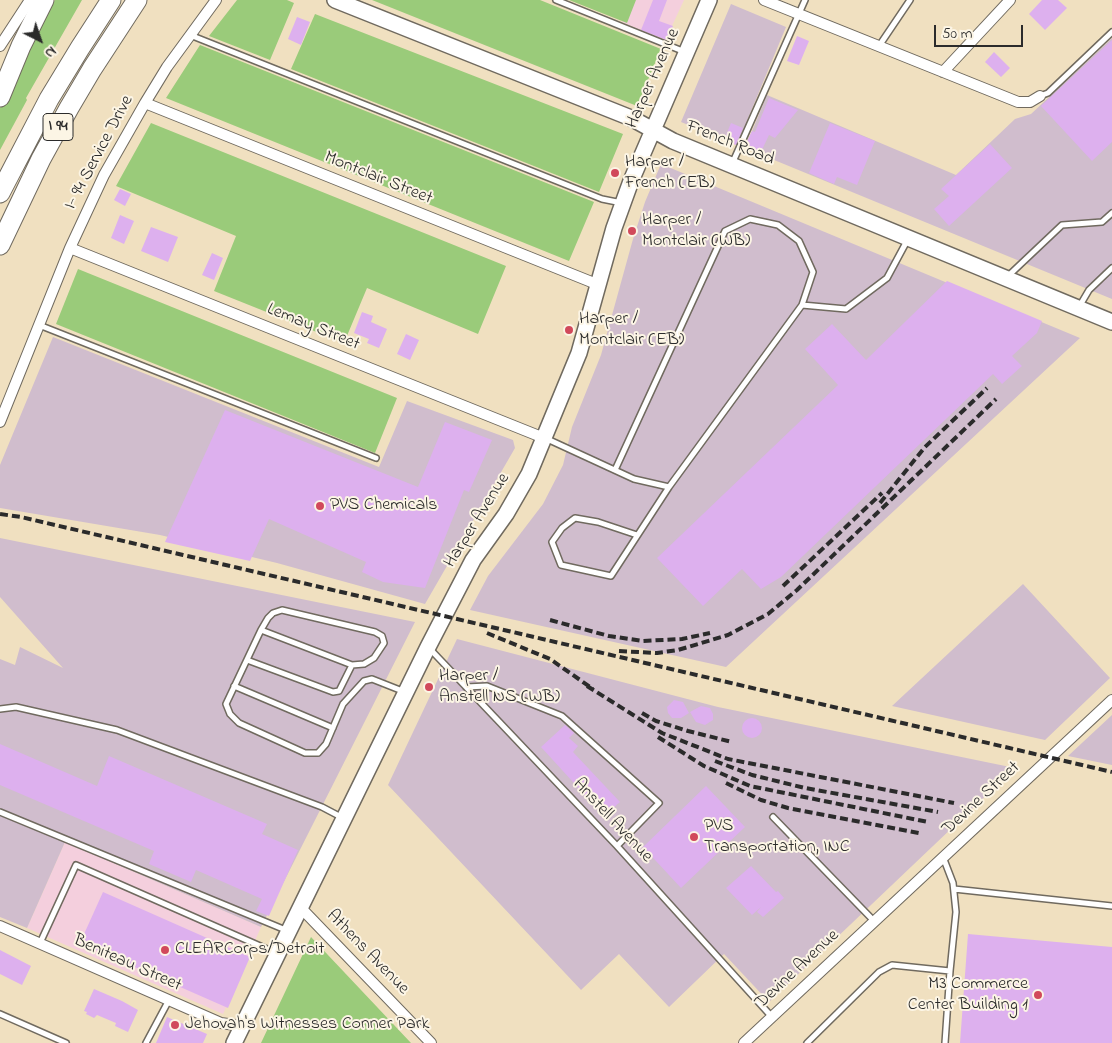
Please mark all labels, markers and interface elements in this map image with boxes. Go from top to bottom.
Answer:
north arrow [15,15,65,65]
scale bar [937,15,1026,47]
text: 50 m [942,23,972,45]
street label: Harper Avenue [622,25,686,133]
text: N [40,41,61,63]
street label: I- 94 Service Drive [61,92,139,214]
road number: I 94 [43,114,73,140]
street label: French Road [683,117,777,171]
street label: Montclair Street [321,148,435,210]
place label: Harper / French (EB) [625,152,715,194]
marker: Harper / French (EB) [609,167,621,179]
place label: Harper / Montclair (WB) [642,210,750,252]
marker: Harper / Montclair (WB) [626,225,638,237]
street label: Lemay Street [263,300,363,356]
place label: Harper / Montclair (EB) [579,309,684,352]
marker: Harper / Montclair (EB) [563,324,575,336]
street label: Harper Avenue [440,470,516,572]
place label: PVS Chemicals [330,495,437,517]
marker: PVS Chemicals [314,500,326,512]
place label: Harper / Anstell NS (WB) [439,666,560,709]
marker: Harper / Anstell NS (WB) [423,681,435,693]
street label: Devine Street [939,758,1025,840]
street label: Anstell Avenue [567,774,657,868]
place label: PVS Transportation, INC [704,816,850,859]
marker: PVS Transportation, INC [688,831,700,843]
street label: Athens Avenue [321,906,413,1000]
street label: Devine Avenue [752,926,844,1014]
street label: Beniteau Street [70,930,184,998]
place label: CLEARCorps/Detroit [175,939,325,961]
marker: CLEARCorps/Detroit [159,944,171,956]
place label: M3 Commerce Center Building 1 [908,974,1028,1016]
marker: M3 Commerce Center Building 1 [1032,989,1044,1001]
place label: Jehovah's Witnesses Conner Park [185,1014,429,1036]
marker: Jehovah's Witnesses Conner Park [169,1019,181,1031]

